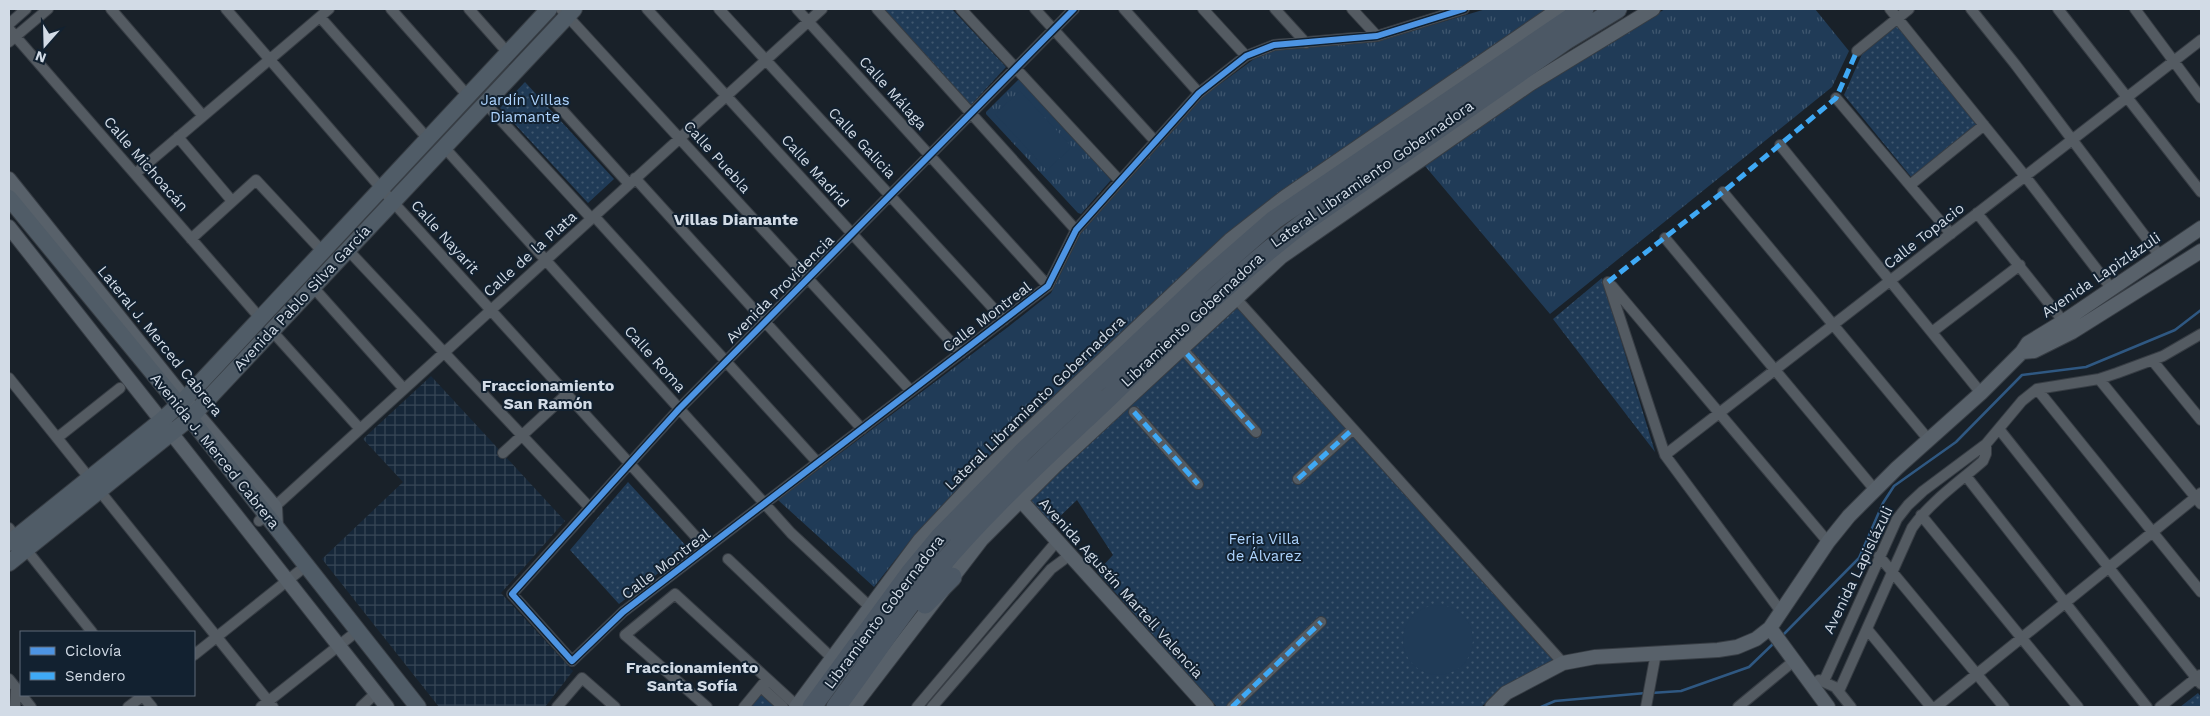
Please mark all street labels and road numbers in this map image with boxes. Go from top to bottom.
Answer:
street label: Calle Málaga [855,53,931,134]
street label: Lateral Libramiento Gobernadora [1267,96,1477,251]
street label: Calle Galicia [825,104,900,183]
street label: Calle Michoacán [100,113,192,215]
street label: Calle Puebla [680,117,755,197]
street label: Calle Madrid [778,131,852,211]
street label: Calle Nayarit [407,196,483,278]
street label: Calle Topacio [1880,199,1968,273]
street label: Calle de la Plata [480,207,581,301]
street label: Avenida Pablo Silva García [230,221,375,374]
street label: Avenida Lapizlázuli [2038,229,2164,321]
street label: Avenida Providencia [722,231,838,347]
street label: Libramiento Gobernadora [1117,249,1267,391]
street label: Lateral J. Merced Cabrera [94,262,227,420]
street label: Calle Montreal [939,278,1035,356]
street label: Lateral Libramiento Gobernadora [941,312,1129,494]
street label: Calle Roma [620,322,690,396]
street label: Avenida J. Merced Cabrera [147,370,284,533]
street label: Avenida Agustín Martell Valencia [1035,494,1207,682]
street label: Avenida Lapislázuli [1819,503,1897,637]
street label: Calle Montreal [618,525,714,603]
street label: Libramiento Gobernadora [820,531,948,692]

